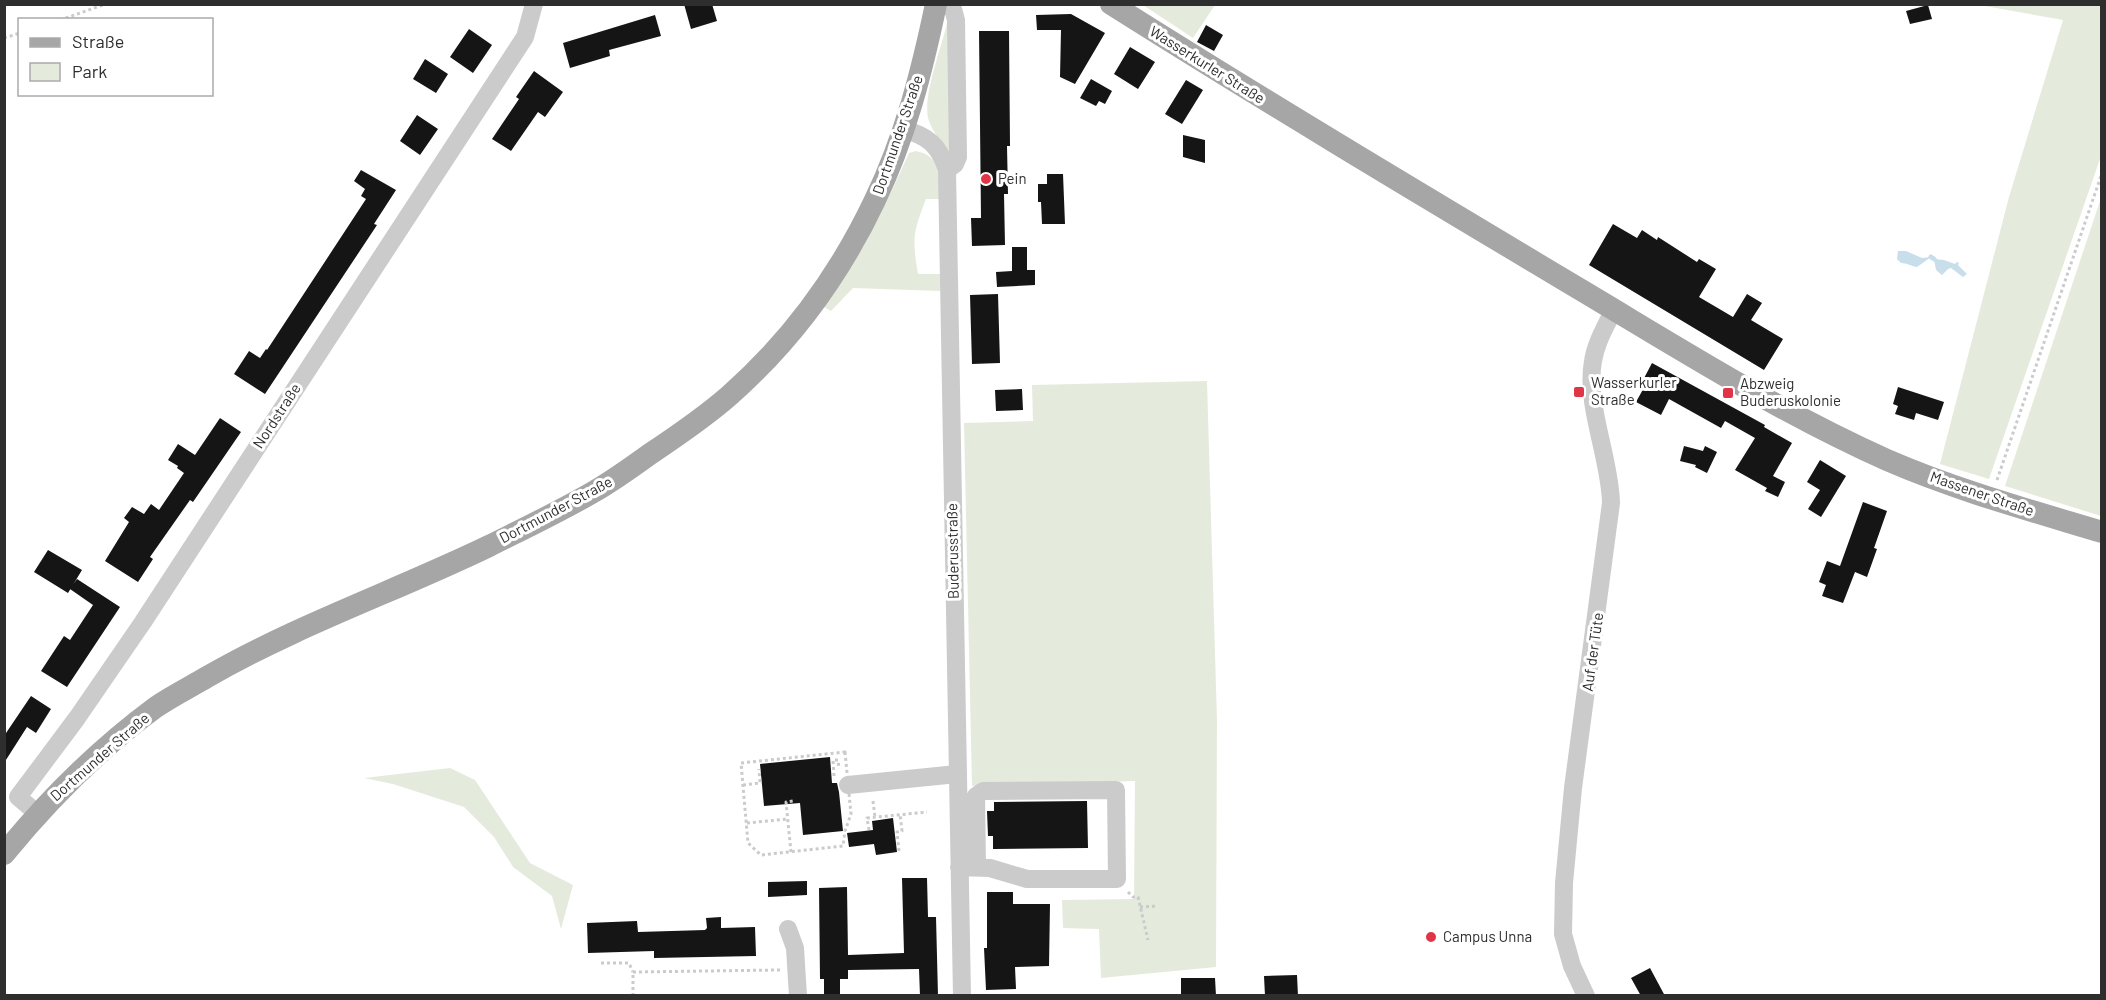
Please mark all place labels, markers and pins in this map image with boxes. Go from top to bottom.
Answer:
place label: Pein [998,169,1027,187]
marker: Pein [979,172,993,186]
place label: Wasserkurler Straße [1591,373,1677,408]
place label: Abzweig Buderuskolonie [1740,374,1841,409]
marker: Wasserkurler Straße [1572,385,1586,399]
marker: Abzweig Buderuskolonie [1721,386,1735,400]
place label: Campus Unna [1443,927,1532,945]
marker: Campus Unna [1424,930,1438,944]

